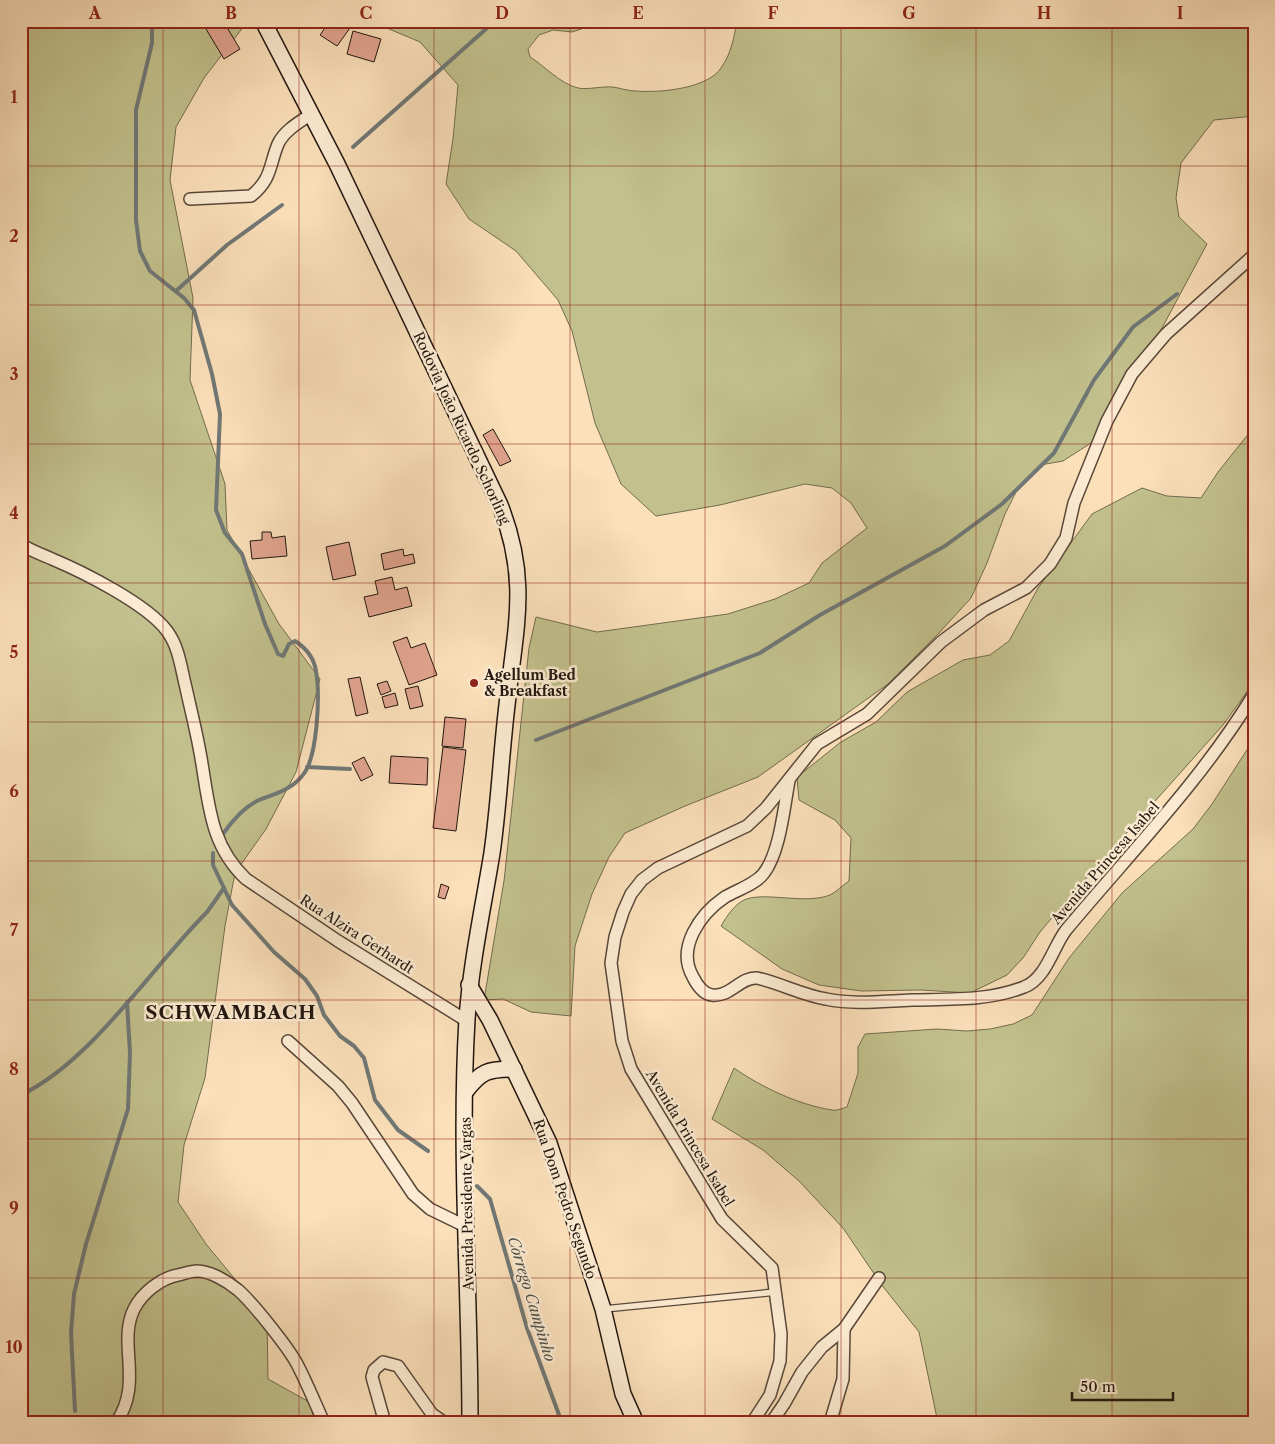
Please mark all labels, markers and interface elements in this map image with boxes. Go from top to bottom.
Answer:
text: A [88,3,102,23]
text: B [225,3,237,23]
text: C [360,3,372,23]
text: D [495,3,509,23]
text: E [632,3,644,23]
text: F [768,3,779,23]
text: G [902,3,916,23]
text: H [1037,3,1051,23]
text: I [1177,3,1184,23]
text: 1 [10,87,18,107]
text: 2 [9,226,19,246]
street label: Rodovia João Ricardo Schorling [409,329,515,528]
text: 3 [9,364,19,384]
text: 4 [9,503,19,523]
text: 5 [10,642,19,662]
place label: Agellum Bed & Breakfast [483,666,577,700]
marker: Agellum Bed & Breakfast [468,677,480,689]
text: 6 [9,781,19,801]
street label: Avenida Princesa Isabel [1046,798,1163,929]
street label: Rua Alzira Gerhardt [297,890,417,978]
text: 7 [10,920,19,940]
district label: SCHWAMBACH [145,1001,317,1024]
text: 8 [9,1059,19,1079]
street label: Avenida Princesa Isabel [641,1065,738,1210]
street label: Avenida Presidente Vargas [456,1117,478,1292]
street label: Rua Dom Pedro Segundo [529,1117,601,1281]
text: 9 [9,1198,19,1218]
water label: Córrego Campinho [504,1234,560,1364]
text: 10 [5,1337,23,1357]
scale bar [1072,1369,1174,1401]
text: 50 m [1080,1377,1116,1396]

